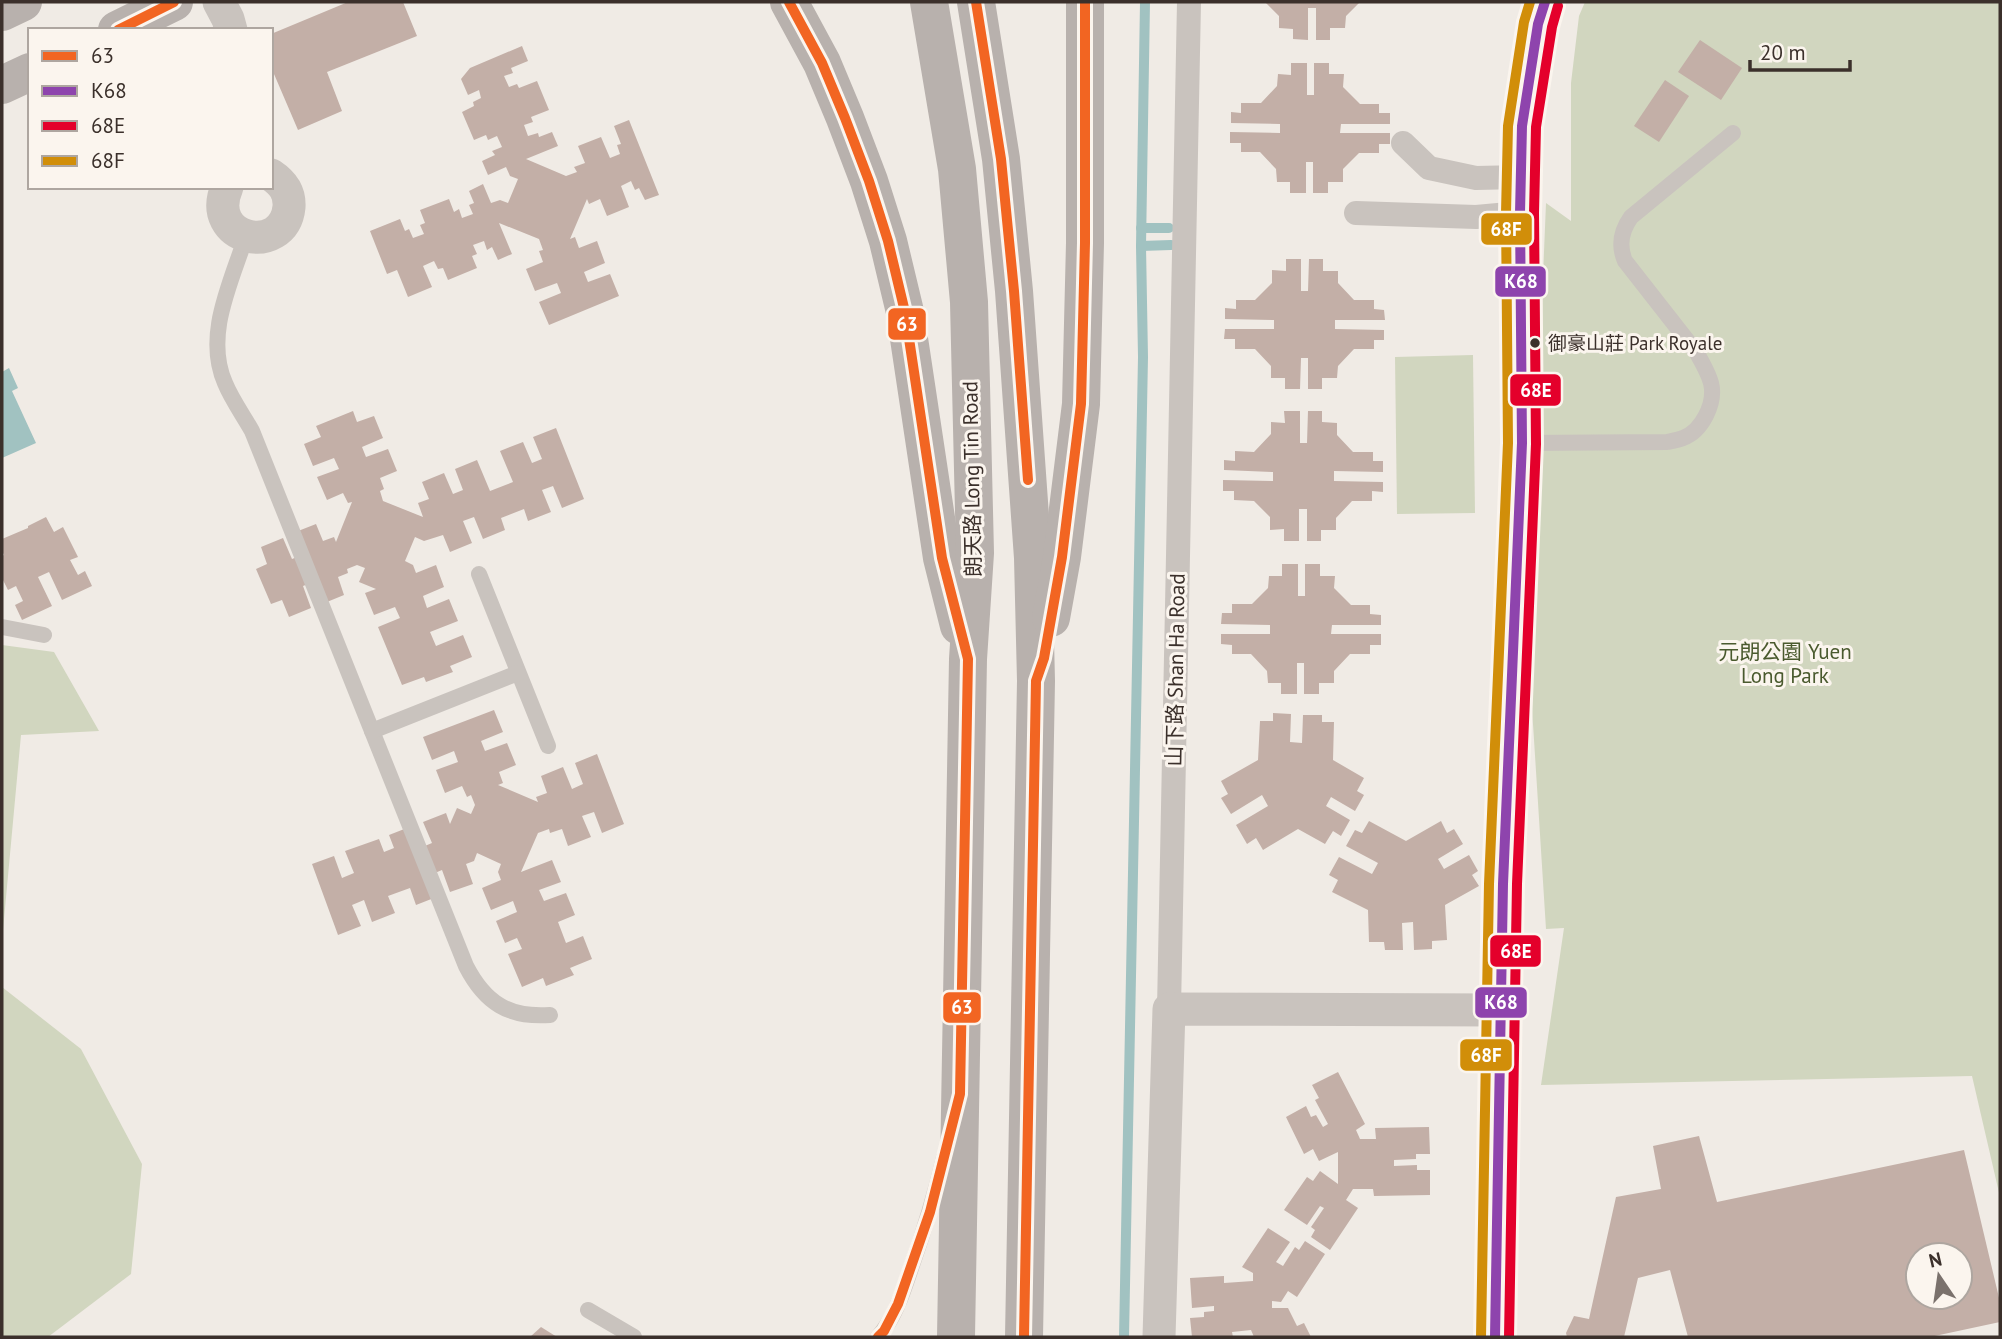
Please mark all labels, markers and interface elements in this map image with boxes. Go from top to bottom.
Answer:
legend [28,28,273,189]
scale bar [1750,28,1850,72]
text: 20 m [1760,39,1806,66]
text: 63 [91,42,114,69]
text: K68 [91,77,127,104]
text: 68E [91,112,125,139]
text: 68F [91,147,125,174]
line badge: 68F [1480,212,1533,246]
text: 68F [1490,217,1522,241]
line badge: K68 [1494,265,1547,298]
text: K68 [1504,269,1538,293]
line badge: 63 [887,307,927,341]
text: 63 [896,312,918,336]
place label: 御豪山莊 Park Royale [1548,331,1722,355]
marker: 御豪山莊 Park Royale [1528,336,1542,350]
line badge: 68E [1509,373,1562,407]
text: 68E [1520,378,1552,402]
street label: 朗天路 Long Tin Road [956,381,987,577]
street label: 山下路 Shan Ha Road [1160,573,1191,767]
park label: 元朗公園 Yuen Long Park [1718,638,1852,689]
line badge: 68E [1489,934,1542,968]
text: 68E [1500,939,1532,963]
line badge: K68 [1474,986,1528,1019]
text: K68 [1484,990,1518,1014]
line badge: 63 [942,991,982,1024]
text: 63 [951,995,973,1019]
line badge: 68F [1459,1038,1513,1072]
text: 68F [1470,1043,1502,1067]
north arrow [1904,1241,1974,1311]
text: N [1926,1246,1944,1273]

